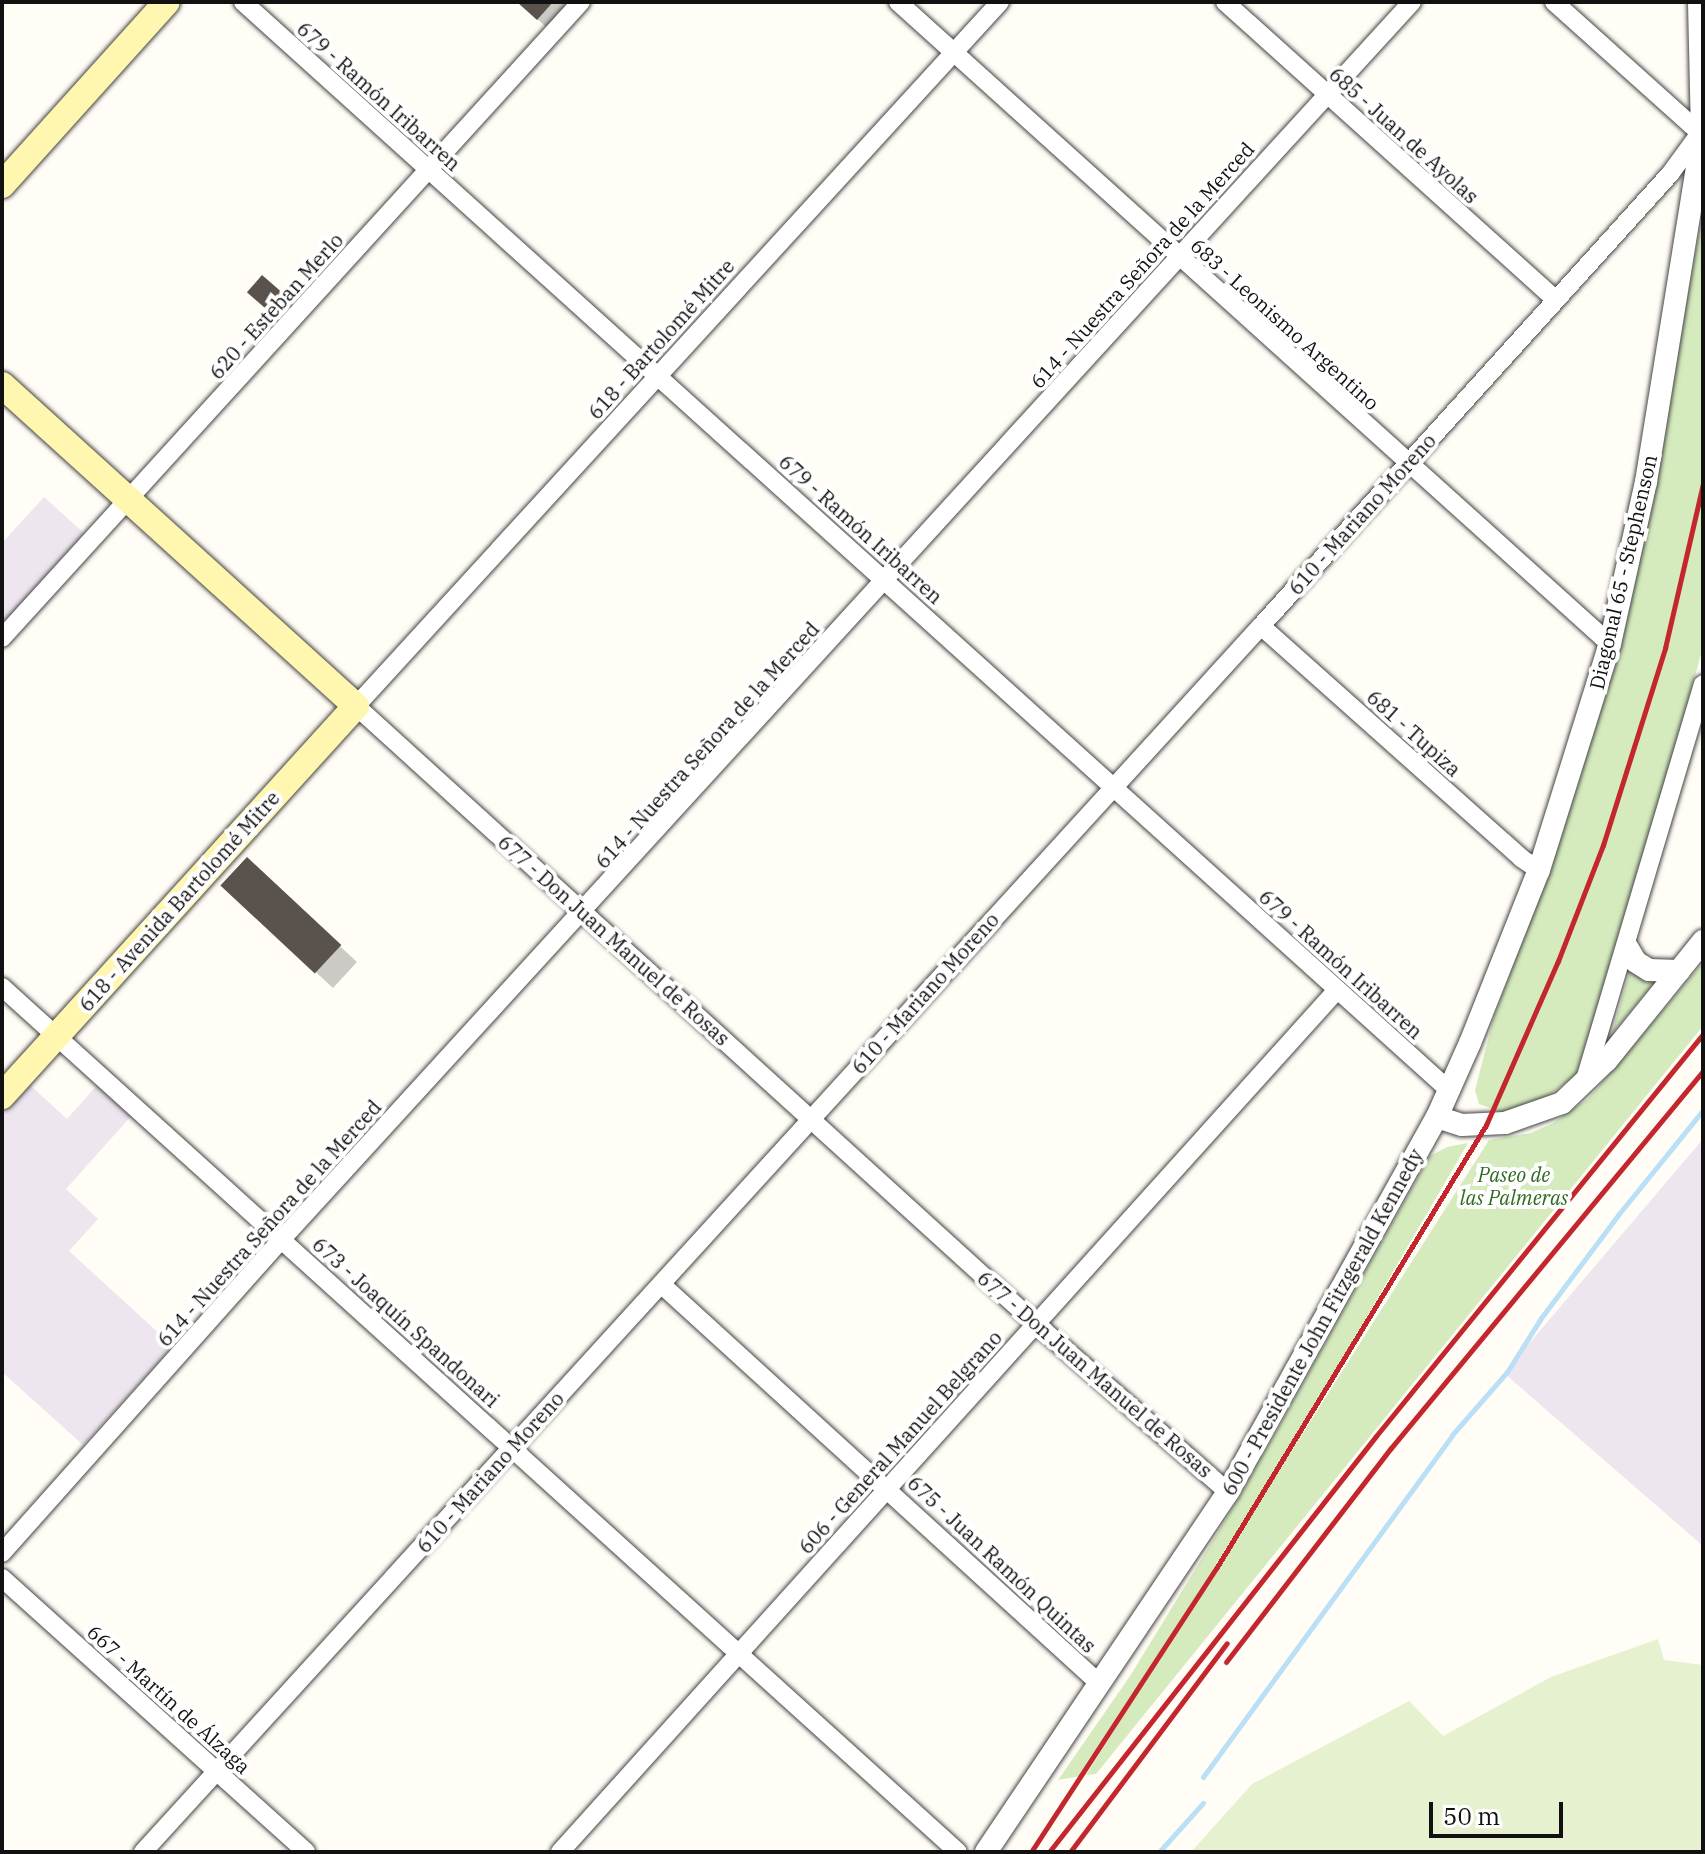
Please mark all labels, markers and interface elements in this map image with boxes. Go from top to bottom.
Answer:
street label: 679 - Ramón Iribarren [292,16,466,176]
street label: 685 - Juan de Ayolas [1325,62,1483,208]
street label: 614 - Nuestra Señora de la Merced [1025,137,1259,393]
street label: 620 - Esteban Merlo [204,228,348,384]
street label: 683 - Leonismo Argentino [1186,233,1384,415]
street label: 618 - Bartolomé Mitre [583,254,739,424]
street label: 610 - Mariano Moreno [1283,428,1441,600]
street label: 679 - Ramón Iribarren [774,449,948,609]
street label: Diagonal 65 - Stephenson [1584,452,1662,692]
street label: 614 - Nuestra Señora de la Merced [590,617,824,873]
street label: 681 - Tupiza [1362,685,1466,781]
street label: 618 - Avenida Bartolomé Mitre [74,786,284,1016]
street label: 677 - Don Juan Manuel de Rosas [493,830,735,1050]
street label: 679 - Ramón Iribarren [1254,884,1428,1044]
street label: 610 - Mariano Moreno [846,907,1004,1079]
street label: 614 - Nuestra Señora de la Merced [152,1095,386,1351]
street label: 600 - Presidente John Fitzgerald Kennedy [1216,1145,1428,1499]
park label: Paseo de las Palmeras [1460,1163,1568,1210]
street label: 673 - Joaquín Spandonari [308,1232,504,1412]
street label: 677 - Don Juan Manuel de Rosas [973,1266,1217,1482]
street label: 606 - General Manuel Belgrano [793,1326,1007,1558]
street label: 610 - Mariano Moreno [411,1386,569,1558]
street label: 675 - Juan Ramón Quintas [903,1470,1101,1658]
street label: 667 - Martín de Álzaga [83,1619,255,1779]
scale bar [1433,1786,1567,1836]
text: 50 m [1443,1800,1500,1832]

